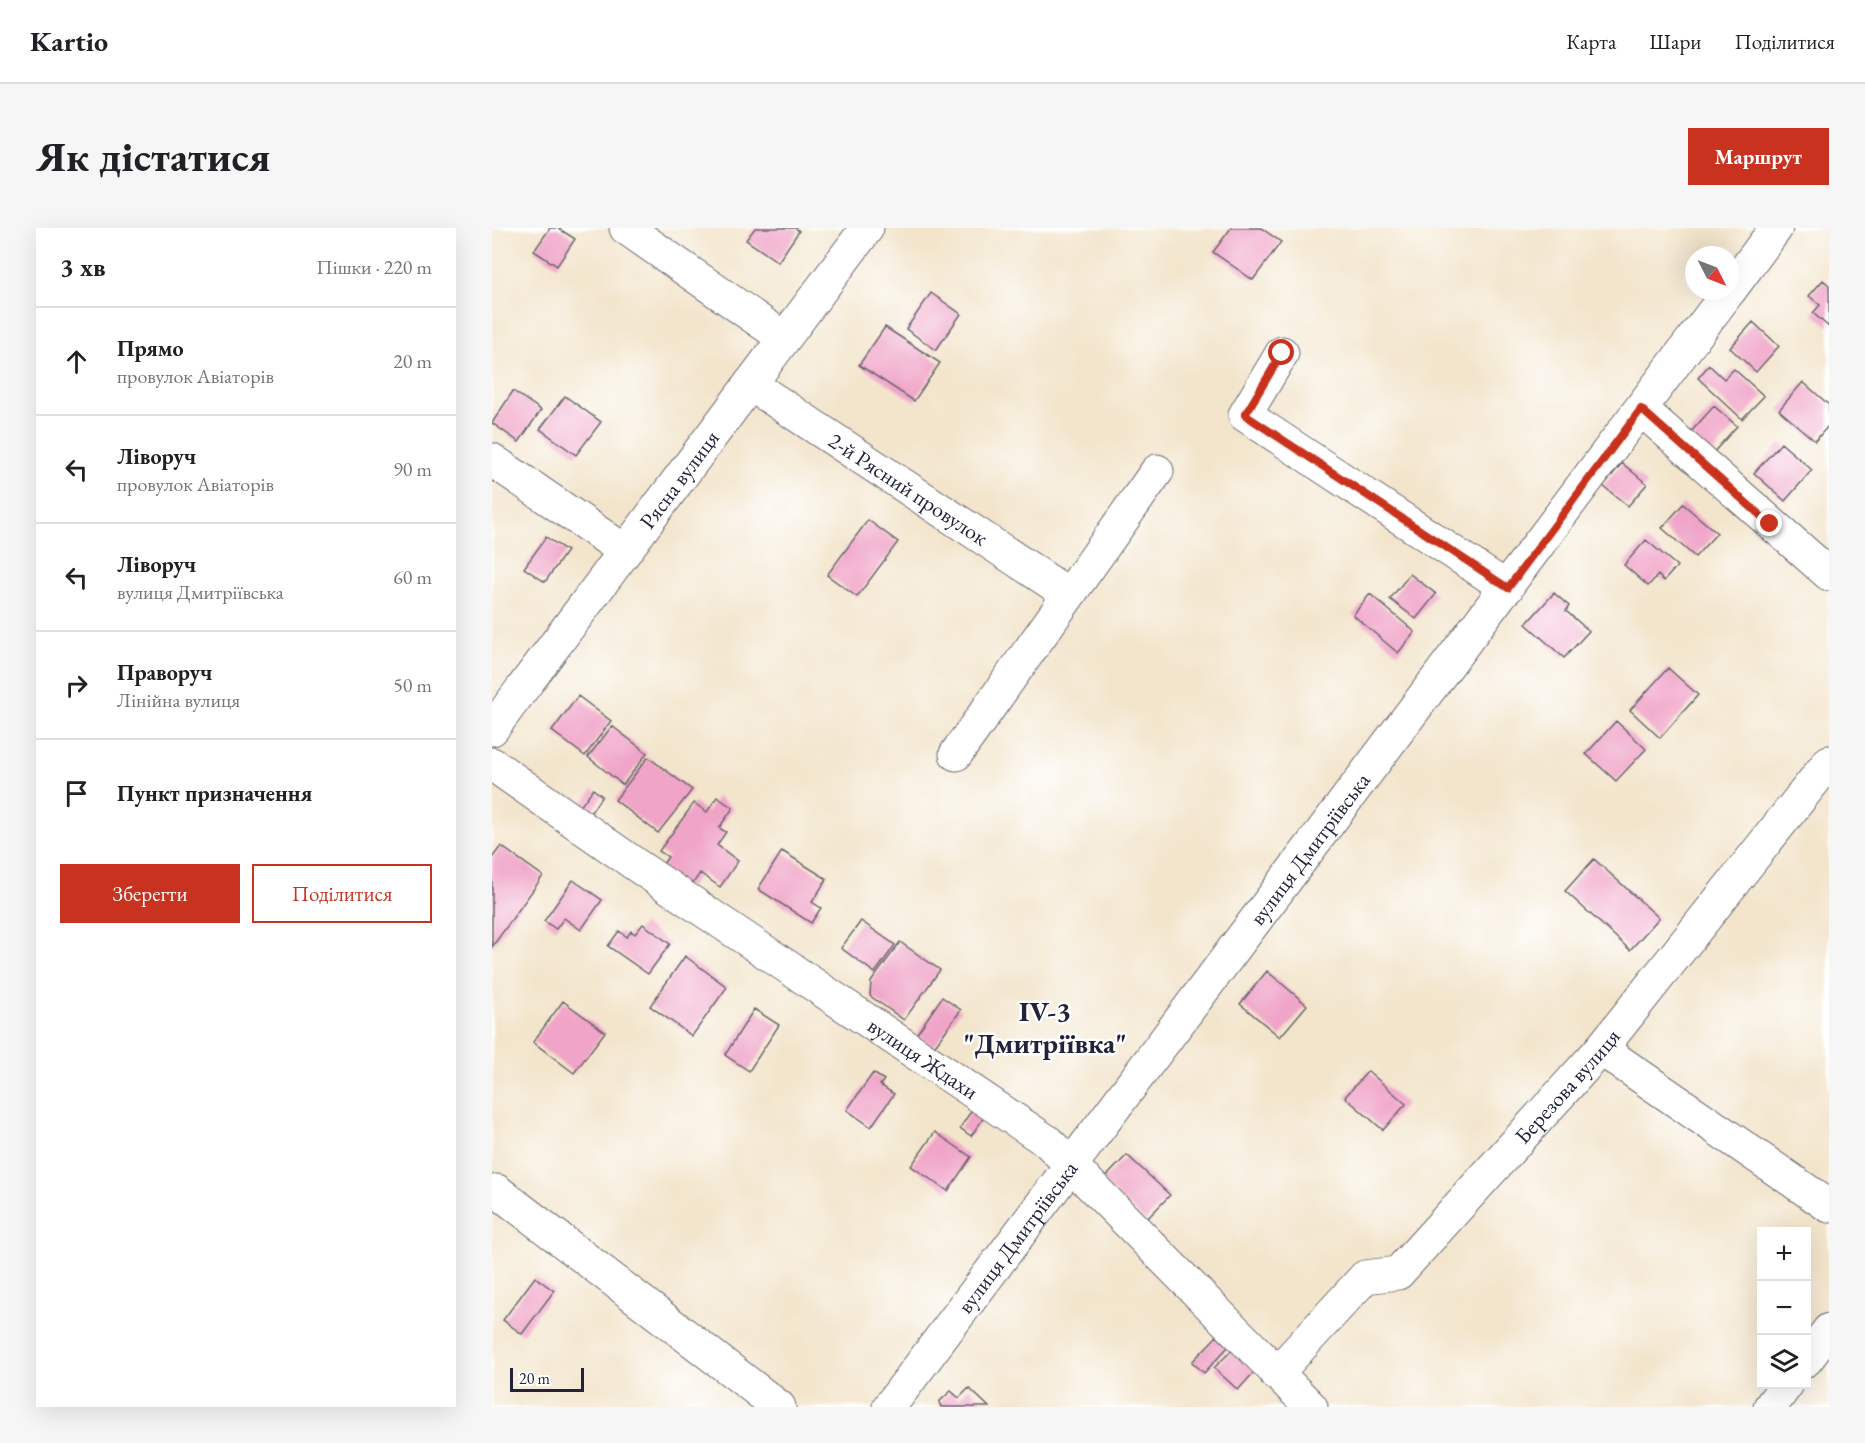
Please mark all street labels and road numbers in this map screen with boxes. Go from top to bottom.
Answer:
street label: Рясна вулиця [633,424,725,534]
street label: 2-й Рясний провулок [823,426,994,552]
street label: вулиця Дмитріївська [1243,766,1376,931]
street label: вулиця Ждахи [862,1011,984,1106]
street label: Березова вулиця [1508,1022,1626,1150]
street label: вулиця Дмитріївська [950,1155,1084,1319]

